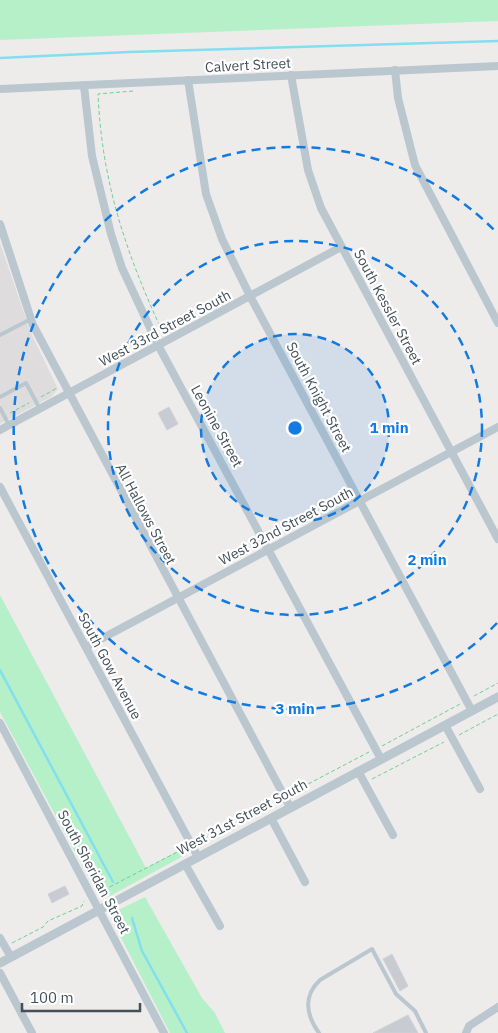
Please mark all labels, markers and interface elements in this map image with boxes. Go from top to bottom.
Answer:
street label: Calvert Street [205,54,292,76]
street label: South Kessler Street [350,246,426,368]
street label: West 33rd Street South [96,286,234,370]
street label: South Knight Street [282,339,356,455]
street label: Leonine Street [187,382,247,470]
text: 1 min [369,418,409,437]
centre of rings [286,419,304,437]
street label: All Hallows Street [112,460,180,568]
street label: West 32nd Street South [216,483,356,569]
text: 2 min [407,550,447,569]
street label: South Gow Avenue [74,610,146,723]
text: 3 min [275,699,315,718]
street label: West 31st Street South [174,775,310,859]
street label: South Sheridan Street [54,807,134,937]
scale bar [22,980,140,1012]
text: 100 m [30,988,74,1007]

